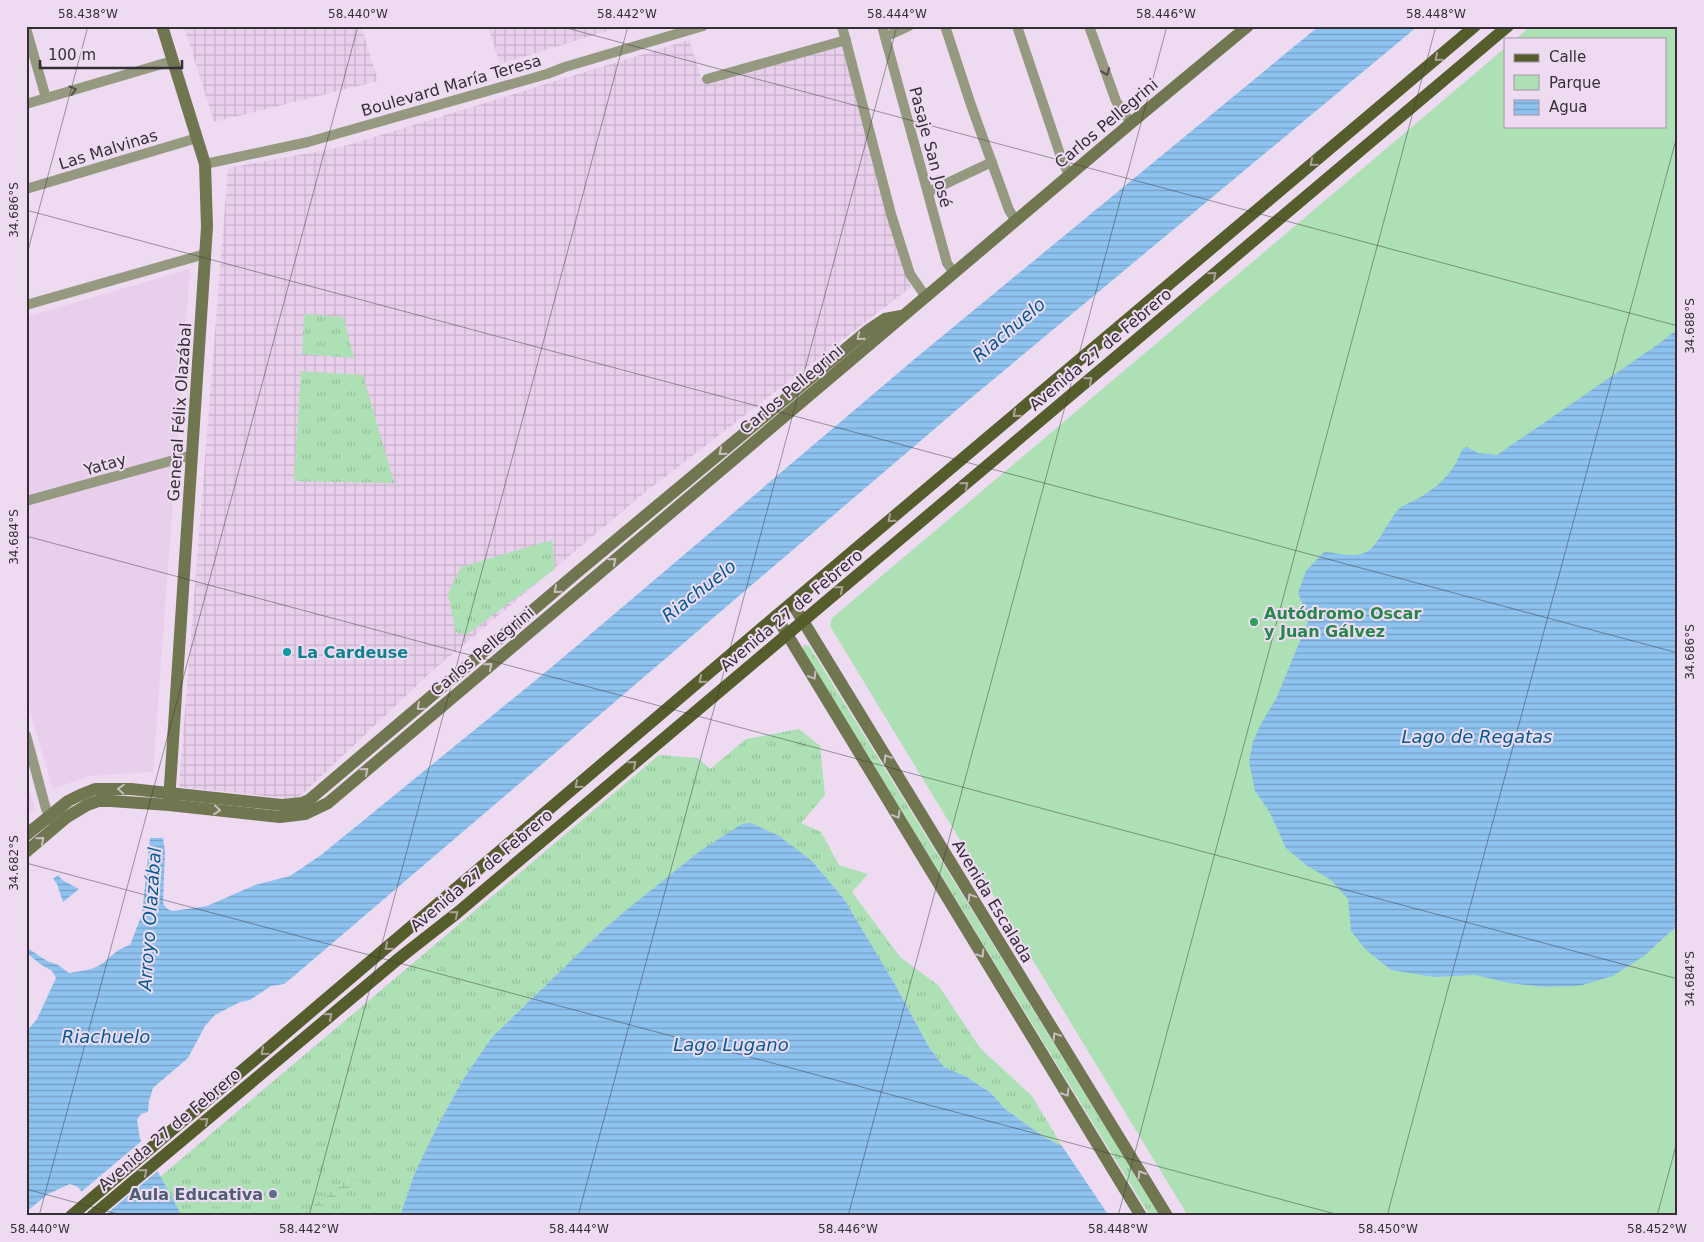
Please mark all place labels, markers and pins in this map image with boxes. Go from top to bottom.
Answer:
place label: Autódromo Oscar y Juan Gálvez [1264,604,1421,641]
marker: Autódromo Oscar y Juan Gálvez [1248,616,1260,628]
place label: La Cardeuse [297,643,408,662]
marker: La Cardeuse [281,646,293,658]
place label: Aula Educativa [129,1185,263,1204]
marker: Aula Educativa [267,1188,279,1200]

